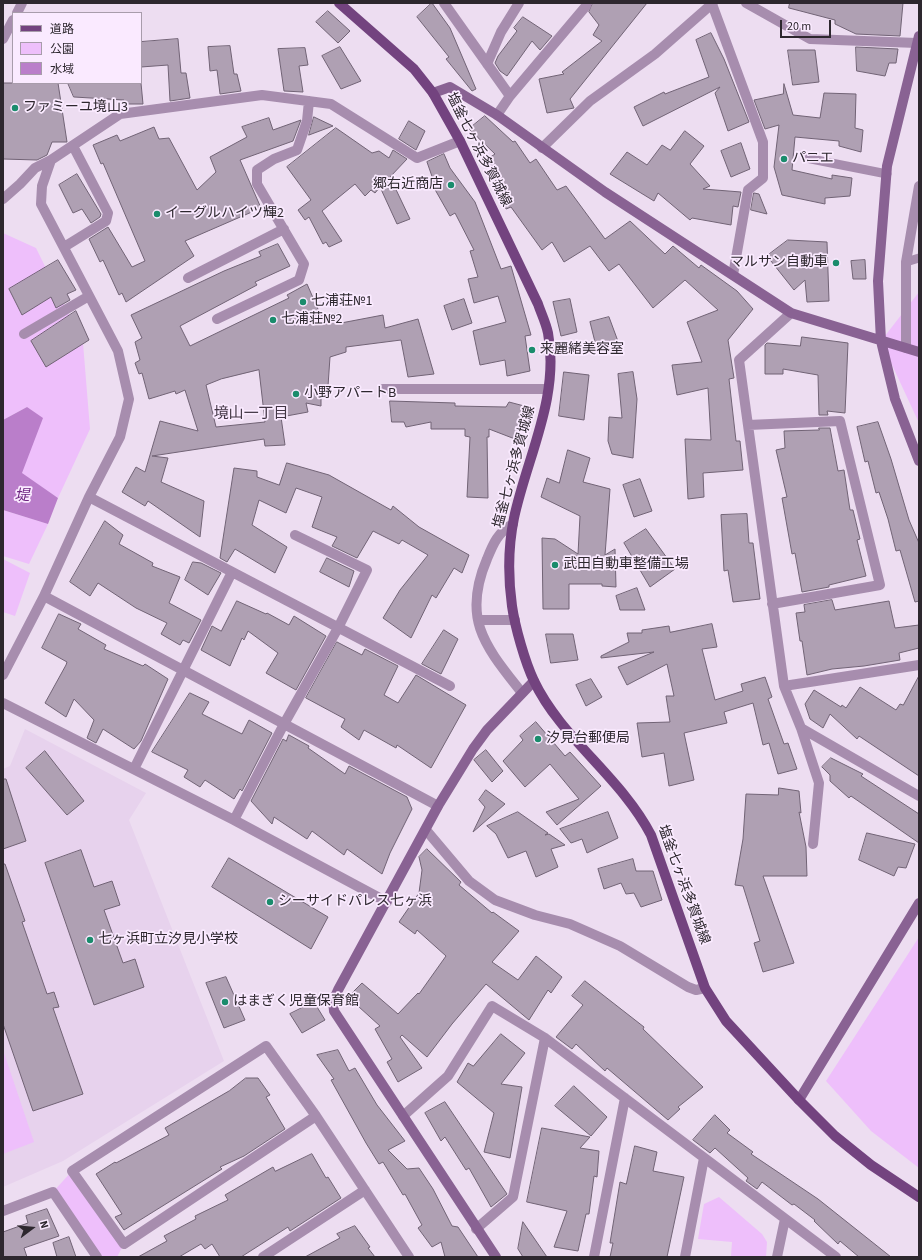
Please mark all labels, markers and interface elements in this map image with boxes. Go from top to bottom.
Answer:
legend [12,12,142,84]
scale bar [782,12,833,38]
text: 20 m [787,18,811,35]
text: 道路 [50,21,74,38]
text: 公園 [50,41,74,58]
text: 水域 [50,61,74,78]
street label: 塩釜七ヶ浜多賀城線 [442,90,514,210]
place label: ファミーユ境山3 [23,100,128,116]
marker: ファミーユ境山3 [10,103,20,113]
place label: パニエ [792,151,834,167]
marker: パニエ [779,154,789,164]
place label: 郷右近商店 [373,177,443,193]
marker: 郷右近商店 [446,180,456,190]
place label: イーグルハイツ輝2 [165,206,284,222]
marker: イーグルハイツ輝2 [152,209,162,219]
place label: マルサン自動車 [730,255,828,271]
marker: マルサン自動車 [831,258,841,268]
place label: 七浦荘№1 [311,294,372,310]
marker: 七浦荘№1 [298,297,308,307]
place label: 七浦荘№2 [281,312,342,328]
marker: 七浦荘№2 [268,315,278,325]
place label: 来麗緒美容室 [540,342,624,358]
marker: 来麗緒美容室 [527,345,537,355]
place label: 小野アパートB [304,386,396,402]
marker: 小野アパートB [291,389,301,399]
street label: 塩釜七ヶ浜多賀城線 [491,404,539,530]
district label: 境山一丁目 [214,406,288,424]
water label: 堤 [15,488,29,506]
place label: 武田自動車整備工場 [563,557,689,573]
marker: 武田自動車整備工場 [550,560,560,570]
place label: 汐見台郵便局 [546,731,630,747]
marker: 汐見台郵便局 [533,734,543,744]
street label: 塩釜七ヶ浜多賀城線 [654,823,712,947]
place label: シーサイドパレス七ヶ浜 [278,894,432,910]
marker: シーサイドパレス七ヶ浜 [265,897,275,907]
place label: 七ヶ浜町立汐見小学校 [98,932,238,948]
marker: 七ヶ浜町立汐見小学校 [85,935,95,945]
place label: はまぎく児童保育館 [233,994,359,1010]
marker: はまぎく児童保育館 [220,997,230,1007]
north arrow [12,1208,52,1248]
text: N [36,1219,52,1230]

